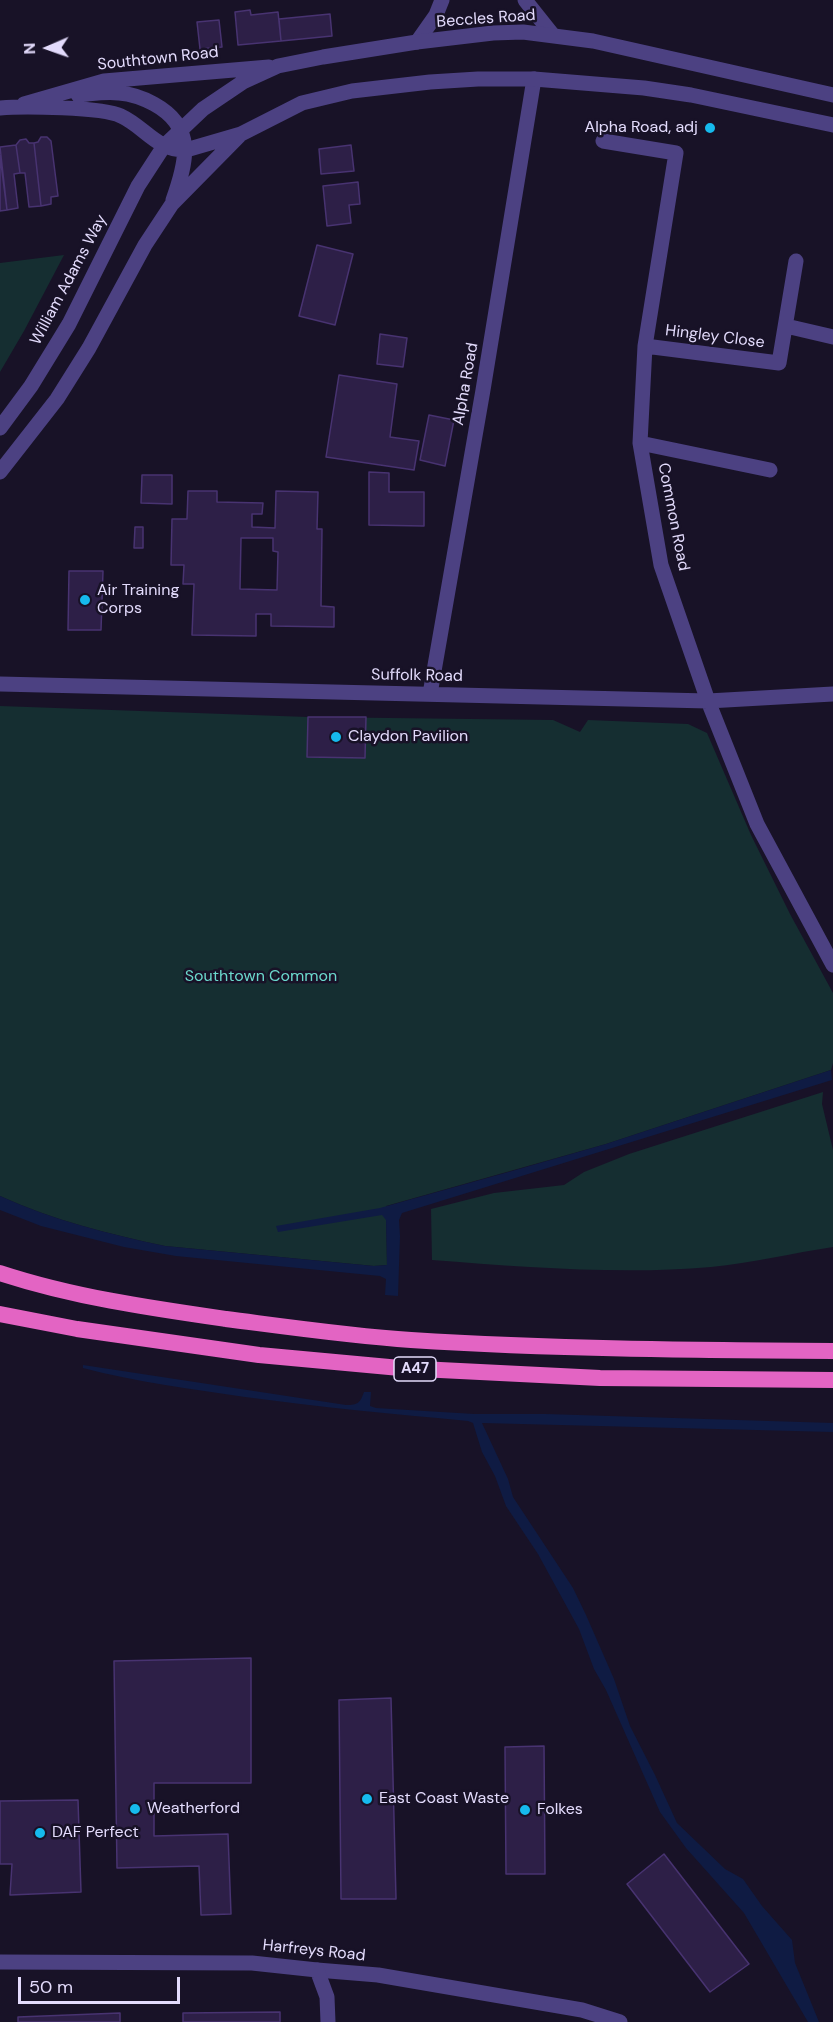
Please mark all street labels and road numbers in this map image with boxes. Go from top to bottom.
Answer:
street label: Beccles Road [436,6,536,32]
street label: Southtown Road [97,43,219,75]
street label: William Adams Way [26,211,112,349]
street label: Hingley Close [664,321,766,353]
street label: Alpha Road [449,341,483,427]
street label: Common Road [653,461,693,573]
street label: Suffolk Road [371,666,463,686]
road number: A47 [394,1357,436,1381]
street label: Harfreys Road [262,1936,366,1966]

